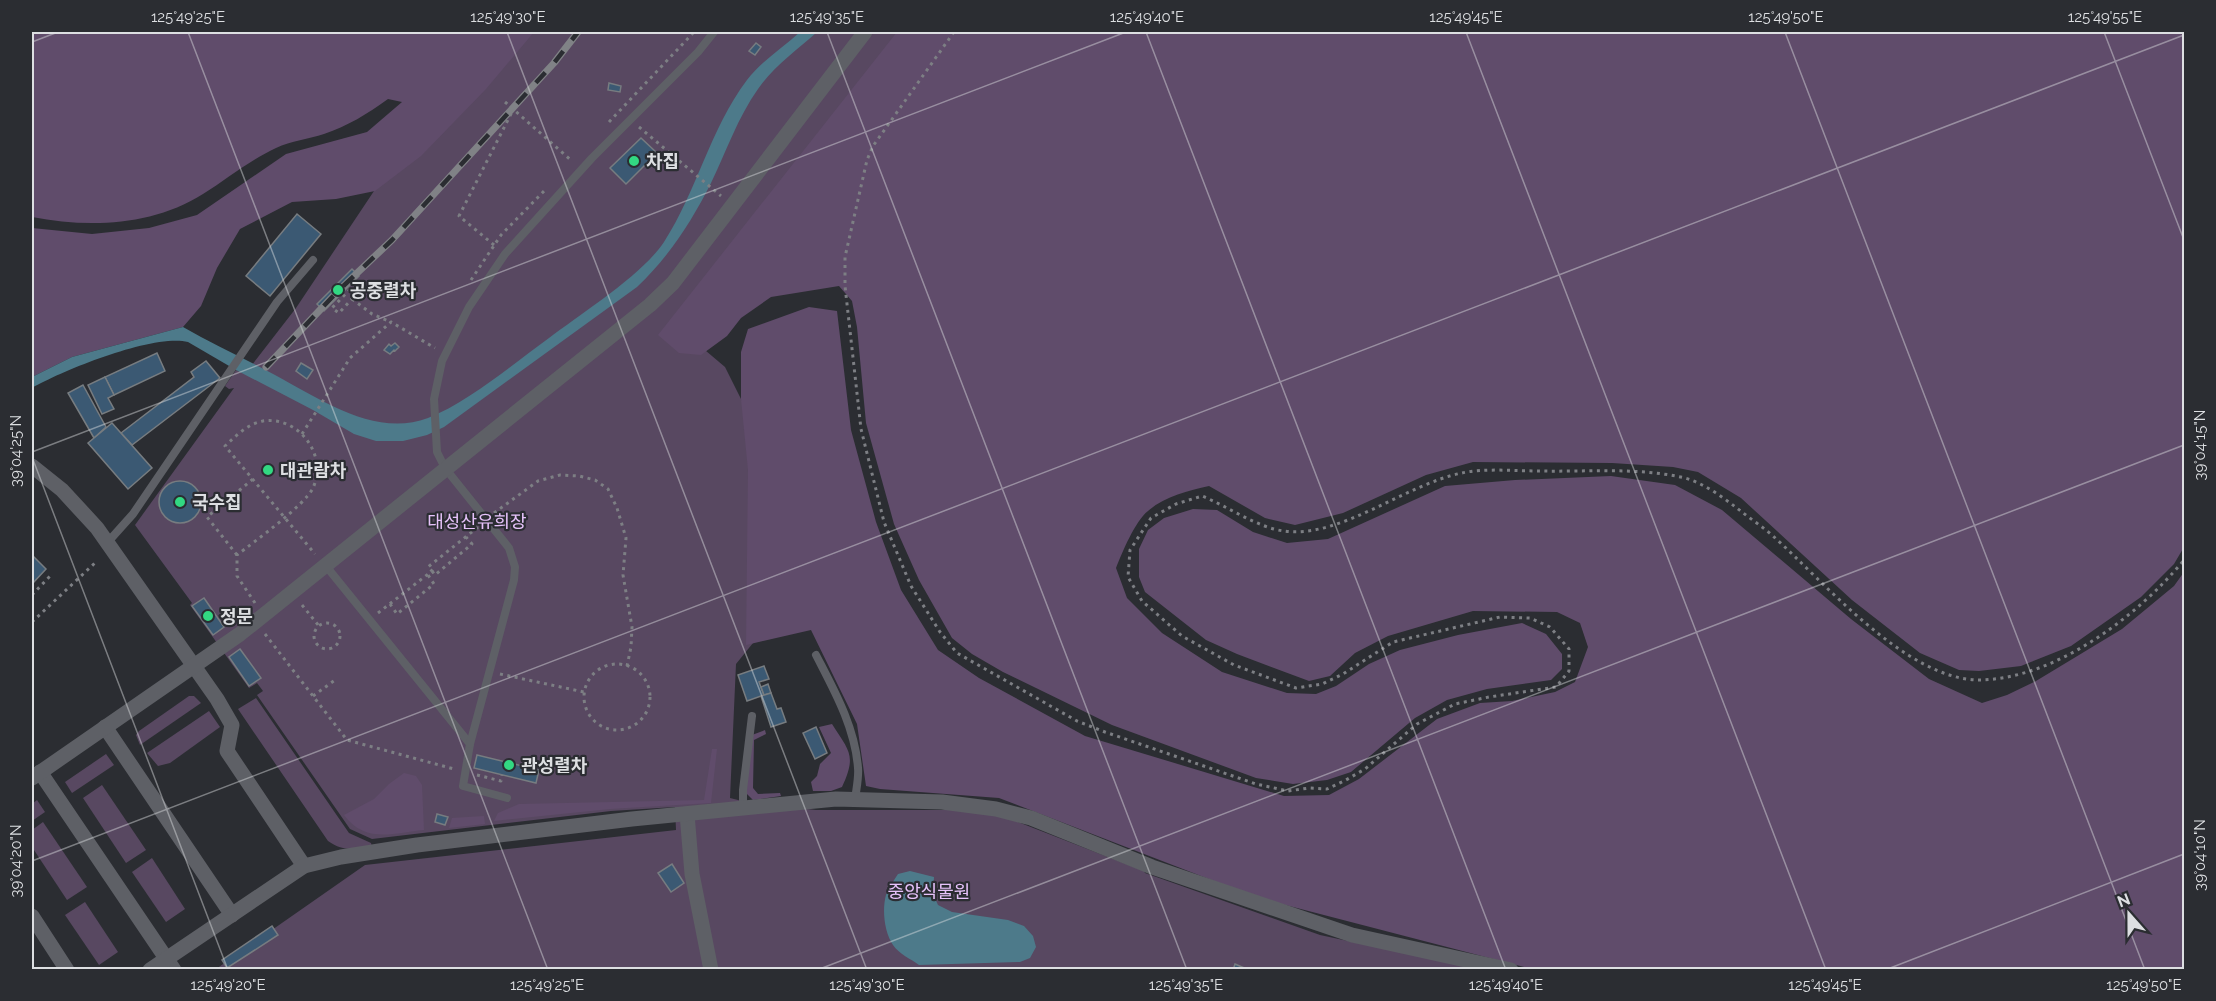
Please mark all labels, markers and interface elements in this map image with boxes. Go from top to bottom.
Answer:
text: 125°49'25"E [151,8,225,26]
text: 125°49'30"E [470,8,546,26]
text: 125°49'35"E [790,8,864,26]
text: 125°49'40"E [1110,8,1184,26]
text: 125°49'45"E [1429,8,1503,26]
text: 125°49'50"E [1748,8,1824,26]
text: 125°49'55"E [2068,8,2142,26]
place label: 차집 [646,151,679,172]
marker: 차집 [627,154,641,168]
place label: 공중렬차 [350,280,417,301]
marker: 공중렬차 [331,283,345,297]
text: 39°04'15"N [2191,410,2209,480]
text: 39°04'25"N [7,415,25,487]
place label: 대관람차 [280,460,347,481]
marker: 대관람차 [261,463,275,477]
place label: 국수집 [192,492,242,513]
marker: 국수집 [173,495,187,509]
park label: 대성산유희장 [427,511,527,532]
place label: 정문 [220,606,253,627]
marker: 정문 [201,609,215,623]
place label: 관성렬차 [521,755,588,776]
marker: 관성렬차 [502,758,516,772]
text: 39°04'10"N [2191,819,2209,891]
text: 39°04'20"N [7,824,25,898]
park label: 중앙식물원 [888,881,970,902]
north arrow [2099,884,2159,944]
text: N [2115,889,2133,912]
text: 125°49'20"E [190,976,266,994]
text: 125°49'25"E [510,976,584,994]
text: 125°49'30"E [829,976,905,994]
text: 125°49'35"E [1149,976,1223,994]
text: 125°49'40"E [1469,976,1543,994]
text: 125°49'45"E [1788,976,1862,994]
text: 125°49'50"E [2106,976,2182,994]

